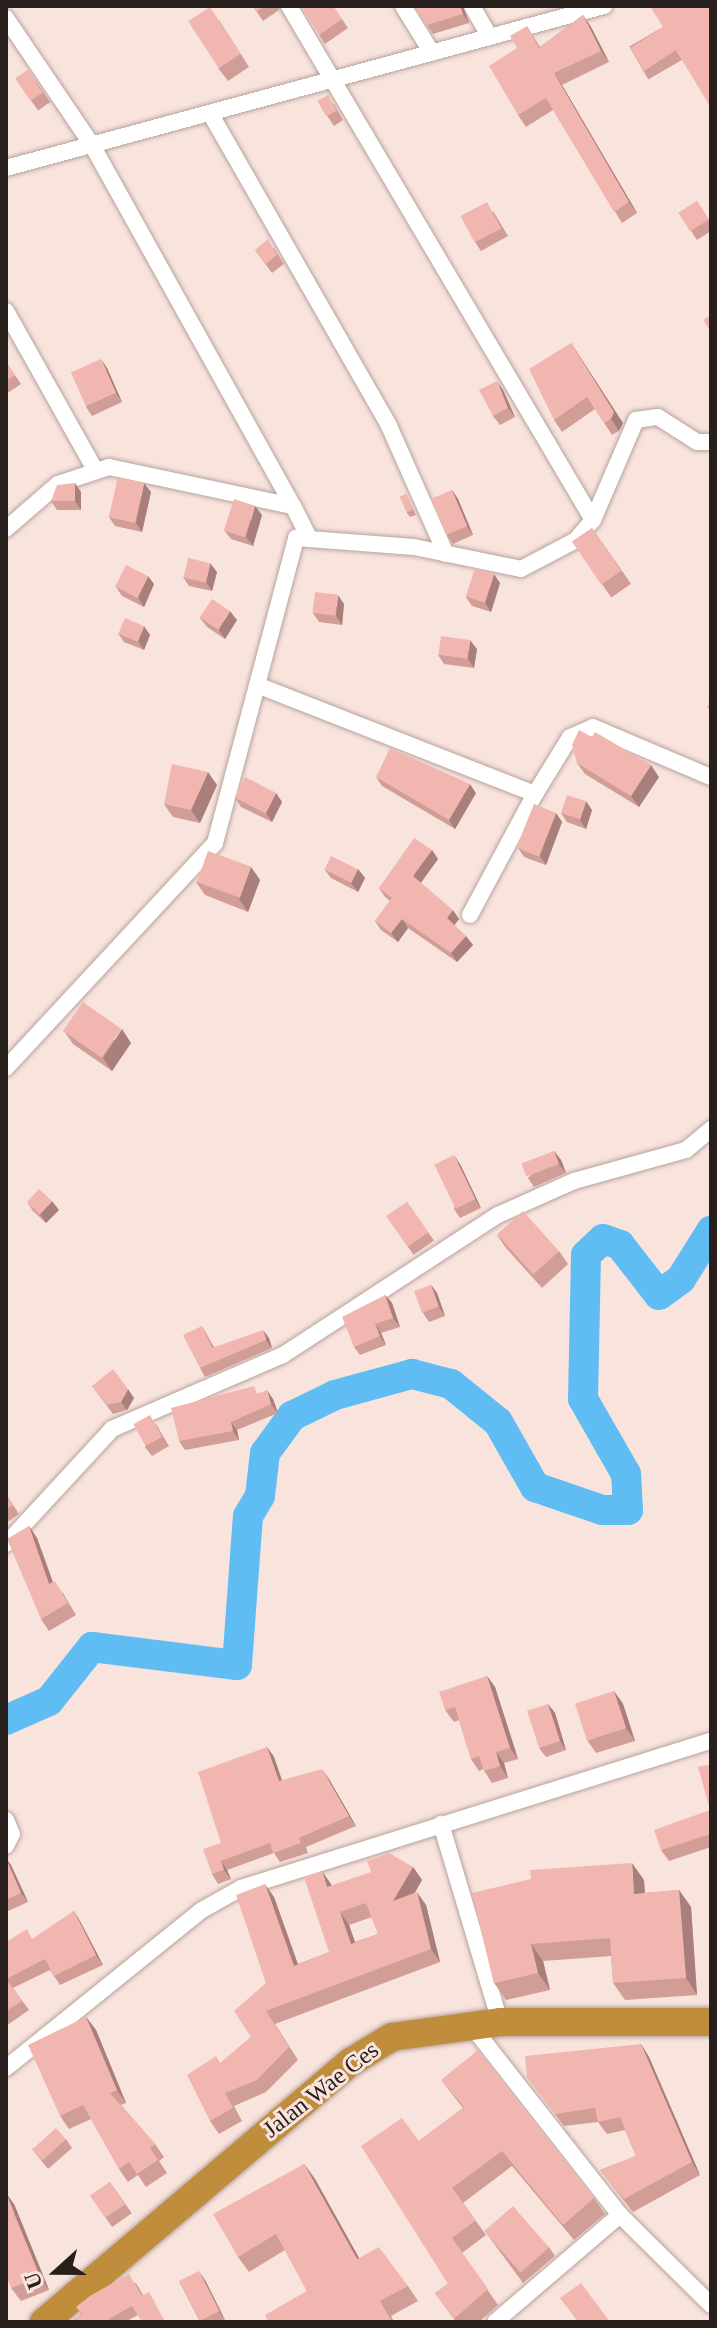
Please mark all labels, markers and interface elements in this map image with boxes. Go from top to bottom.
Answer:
street label: Jalan Wae Ces [257,2036,385,2144]
north arrow [16,2232,96,2312]
text: U [19,2269,48,2293]

